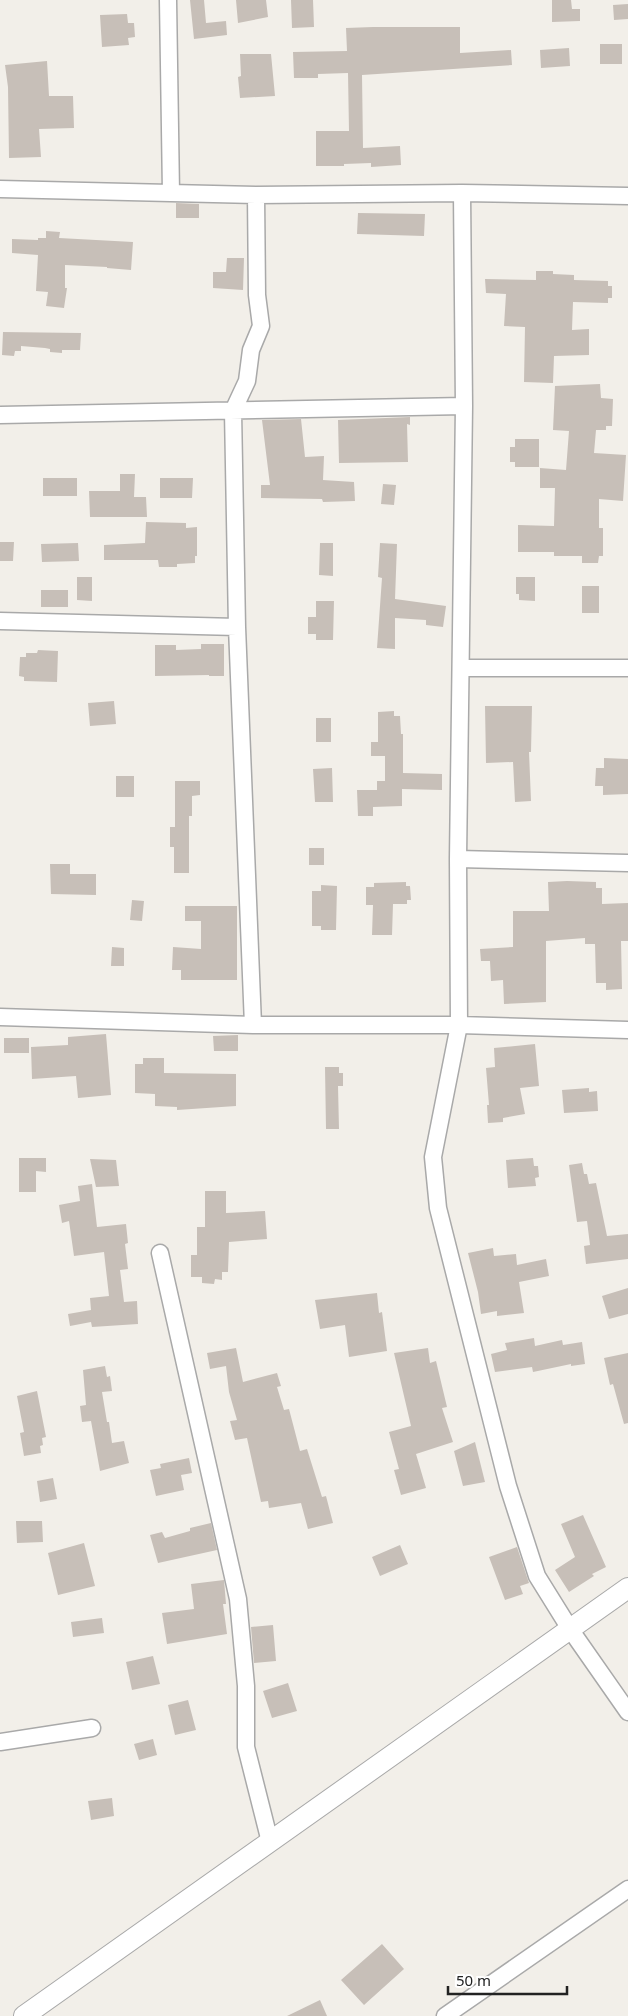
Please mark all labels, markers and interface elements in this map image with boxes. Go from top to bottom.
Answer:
scale bar [448,1964,567,1996]
text: 50 m [456,1970,491,1990]

